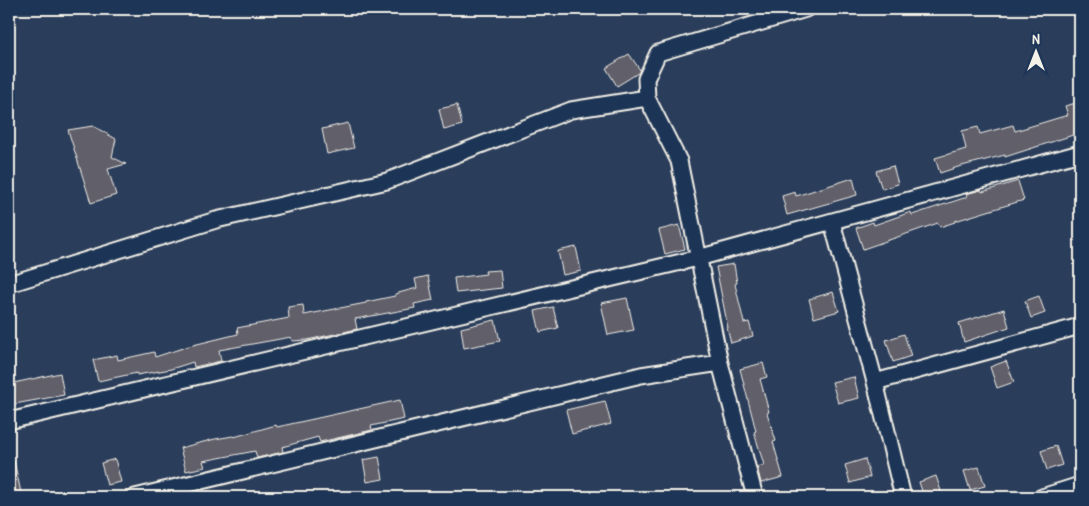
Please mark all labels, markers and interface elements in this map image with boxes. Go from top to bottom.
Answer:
north arrow [1012,28,1062,78]
text: N [1032,29,1040,48]

